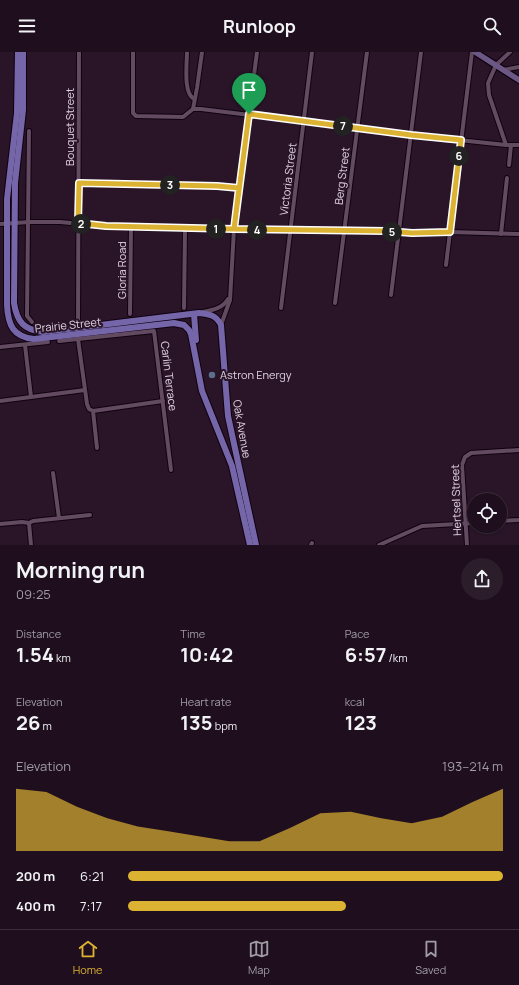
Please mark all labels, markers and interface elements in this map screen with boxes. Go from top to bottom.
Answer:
text: Runloop [223,14,296,38]
icon: menu [16,15,38,37]
icon: search [481,15,503,37]
pin [232,73,266,114]
icon: arrive [238,79,260,101]
street label: Bouquet Street [62,88,77,166]
pin: 7 [333,116,353,136]
text: 7 [340,118,346,133]
street label: Victoria Street [276,142,299,216]
street label: Berg Street [331,146,352,206]
pin: 6 [449,146,469,166]
text: 6 [456,148,462,163]
pin: 3 [160,175,180,195]
text: 3 [167,177,173,192]
pin: 2 [71,214,91,234]
text: 2 [78,216,84,231]
pin: 1 [206,219,226,239]
pin: 4 [247,220,267,240]
text: 1 [214,221,218,236]
text: 4 [254,222,260,237]
pin: 5 [382,222,402,242]
text: 5 [389,224,395,239]
street label: Gloria Road [114,241,129,299]
street label: Prairie Street [34,314,102,335]
street label: Carlin Terrace [158,340,181,412]
place label: Astron Energy [220,367,292,382]
marker: Astron Energy [207,370,217,380]
street label: Oak Avenue [230,398,255,460]
street label: Hertsel Street [447,464,464,536]
map controls [467,493,507,533]
button: locate [467,493,507,533]
text: Morning run [16,555,145,585]
button: share [461,558,503,600]
text: 09:25 [16,585,51,603]
text: Distance [16,626,61,641]
text: Time [180,626,205,641]
text: Pace [345,626,370,641]
text: 1.54 [16,641,54,668]
text: 10:42 [180,641,233,668]
text: 6:57 [345,641,386,668]
text: km [54,650,71,665]
text: /km [386,650,408,665]
text: Elevation [16,694,62,709]
text: Heart rate [180,694,231,709]
text: kcal [345,694,365,709]
text: 26 [16,709,40,736]
text: 135 [180,709,212,736]
text: 123 [345,709,377,736]
text: m [40,718,52,733]
text: bpm [212,718,237,733]
text: Elevation [16,757,71,775]
text: 193–214 m [442,757,503,775]
text: 200 m [16,867,55,885]
text: 6:21 [80,867,104,885]
text: 400 m [16,897,55,915]
text: 7:17 [80,897,102,915]
tab: Home [73,938,102,977]
tab: Map [248,938,270,977]
tab: Saved [415,938,446,977]

